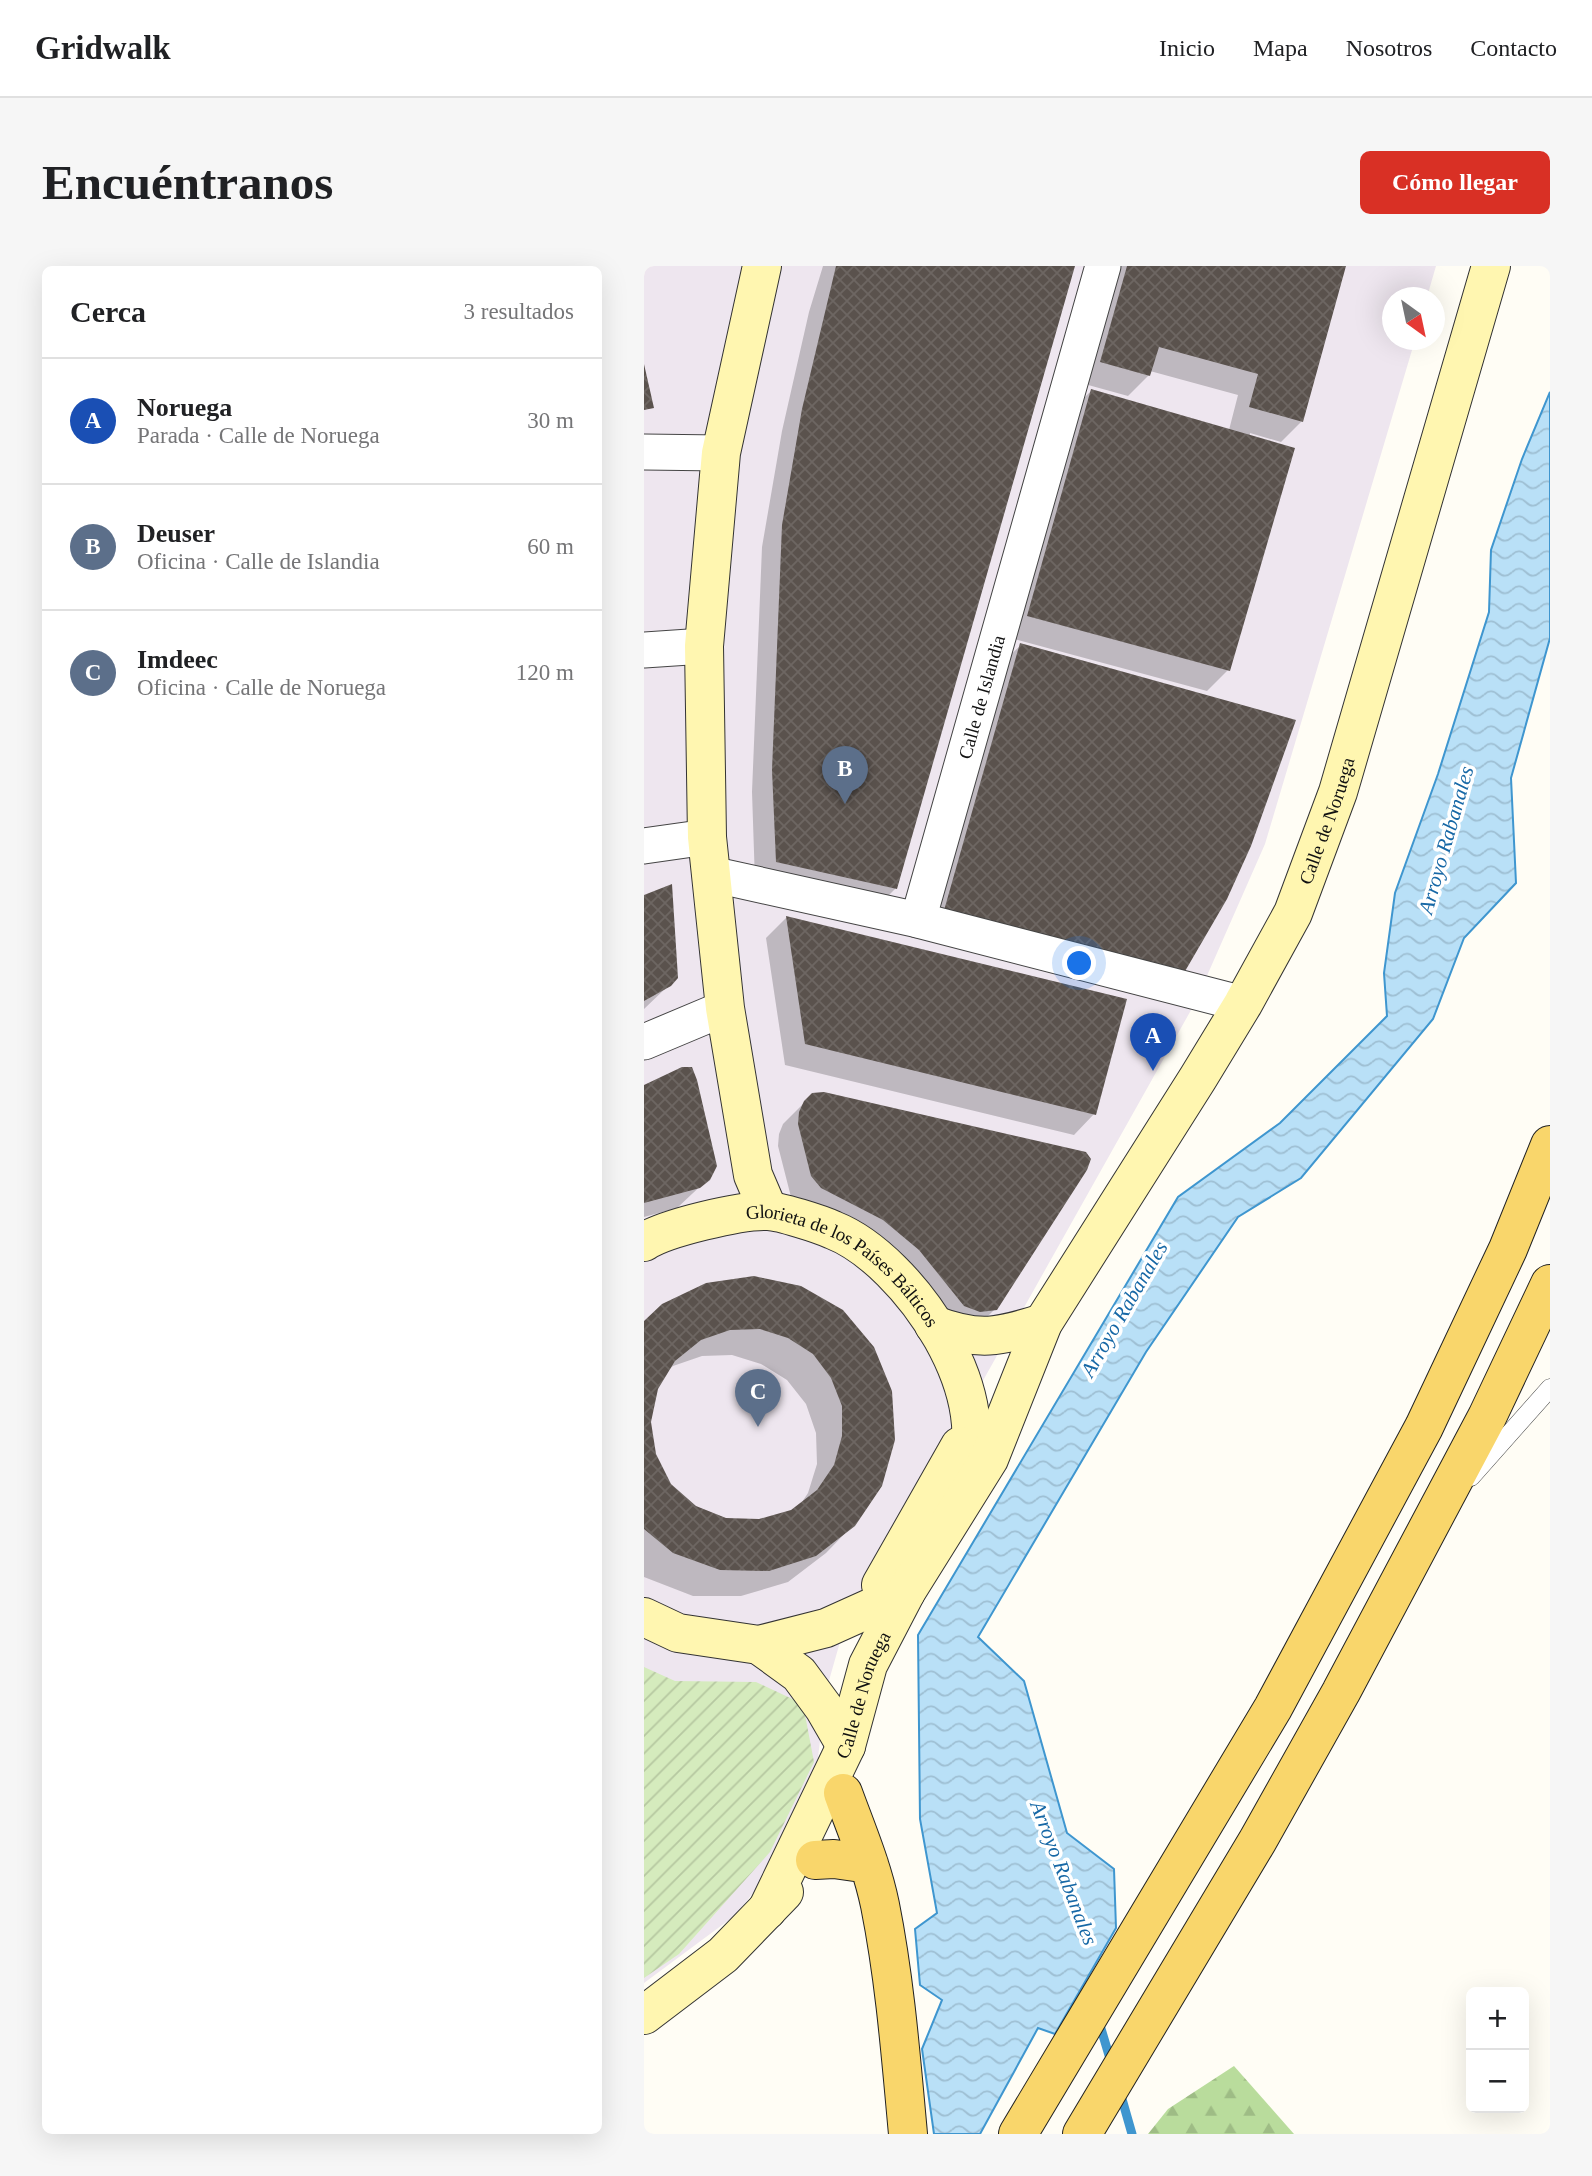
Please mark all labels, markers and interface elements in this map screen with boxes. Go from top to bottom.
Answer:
text: Gridwalk [35,30,171,66]
text: Inicio [1159,35,1215,61]
text: Mapa [1253,35,1308,61]
text: Nosotros [1346,35,1432,61]
text: Contacto [1470,35,1557,61]
button: Cómo llegar [1360,151,1550,214]
text: Encuéntranos [42,155,333,210]
north arrow [1382,287,1445,350]
text: Cerca [70,295,146,328]
text: 3 resultados [463,299,574,324]
text: Noruega [137,393,232,422]
text: A [85,408,101,433]
text: 30 m [527,408,574,433]
text: Parada · Calle de Noruega [137,423,380,448]
text: Deuser [137,519,215,548]
text: B [85,534,101,559]
text: 60 m [527,534,574,559]
text: Oficina · Calle de Islandia [137,549,380,574]
street label: Calle de Islandia [954,632,1009,761]
text: Imdeec [137,645,218,674]
text: C [85,660,101,685]
text: 120 m [516,660,574,685]
text: Oficina · Calle de Noruega [137,675,386,700]
pin: B [822,746,868,804]
street label: Calle de Noruega [1294,754,1358,887]
water label: Arroyo Rabanales [1413,763,1479,919]
your location [1062,946,1096,980]
pin: A [1130,1013,1176,1071]
street label: Glorieta de los Países Bálticos [745,1200,943,1331]
water label: Arroyo Rabanales [1074,1237,1173,1383]
pin: C [735,1369,781,1427]
street label: Calle de Noruega [831,1627,894,1762]
water label: Arroyo Rabanales [1025,1796,1103,1949]
map controls [1466,1987,1529,2113]
button: + [1466,1987,1529,2050]
button: − [1466,2050,1529,2113]

